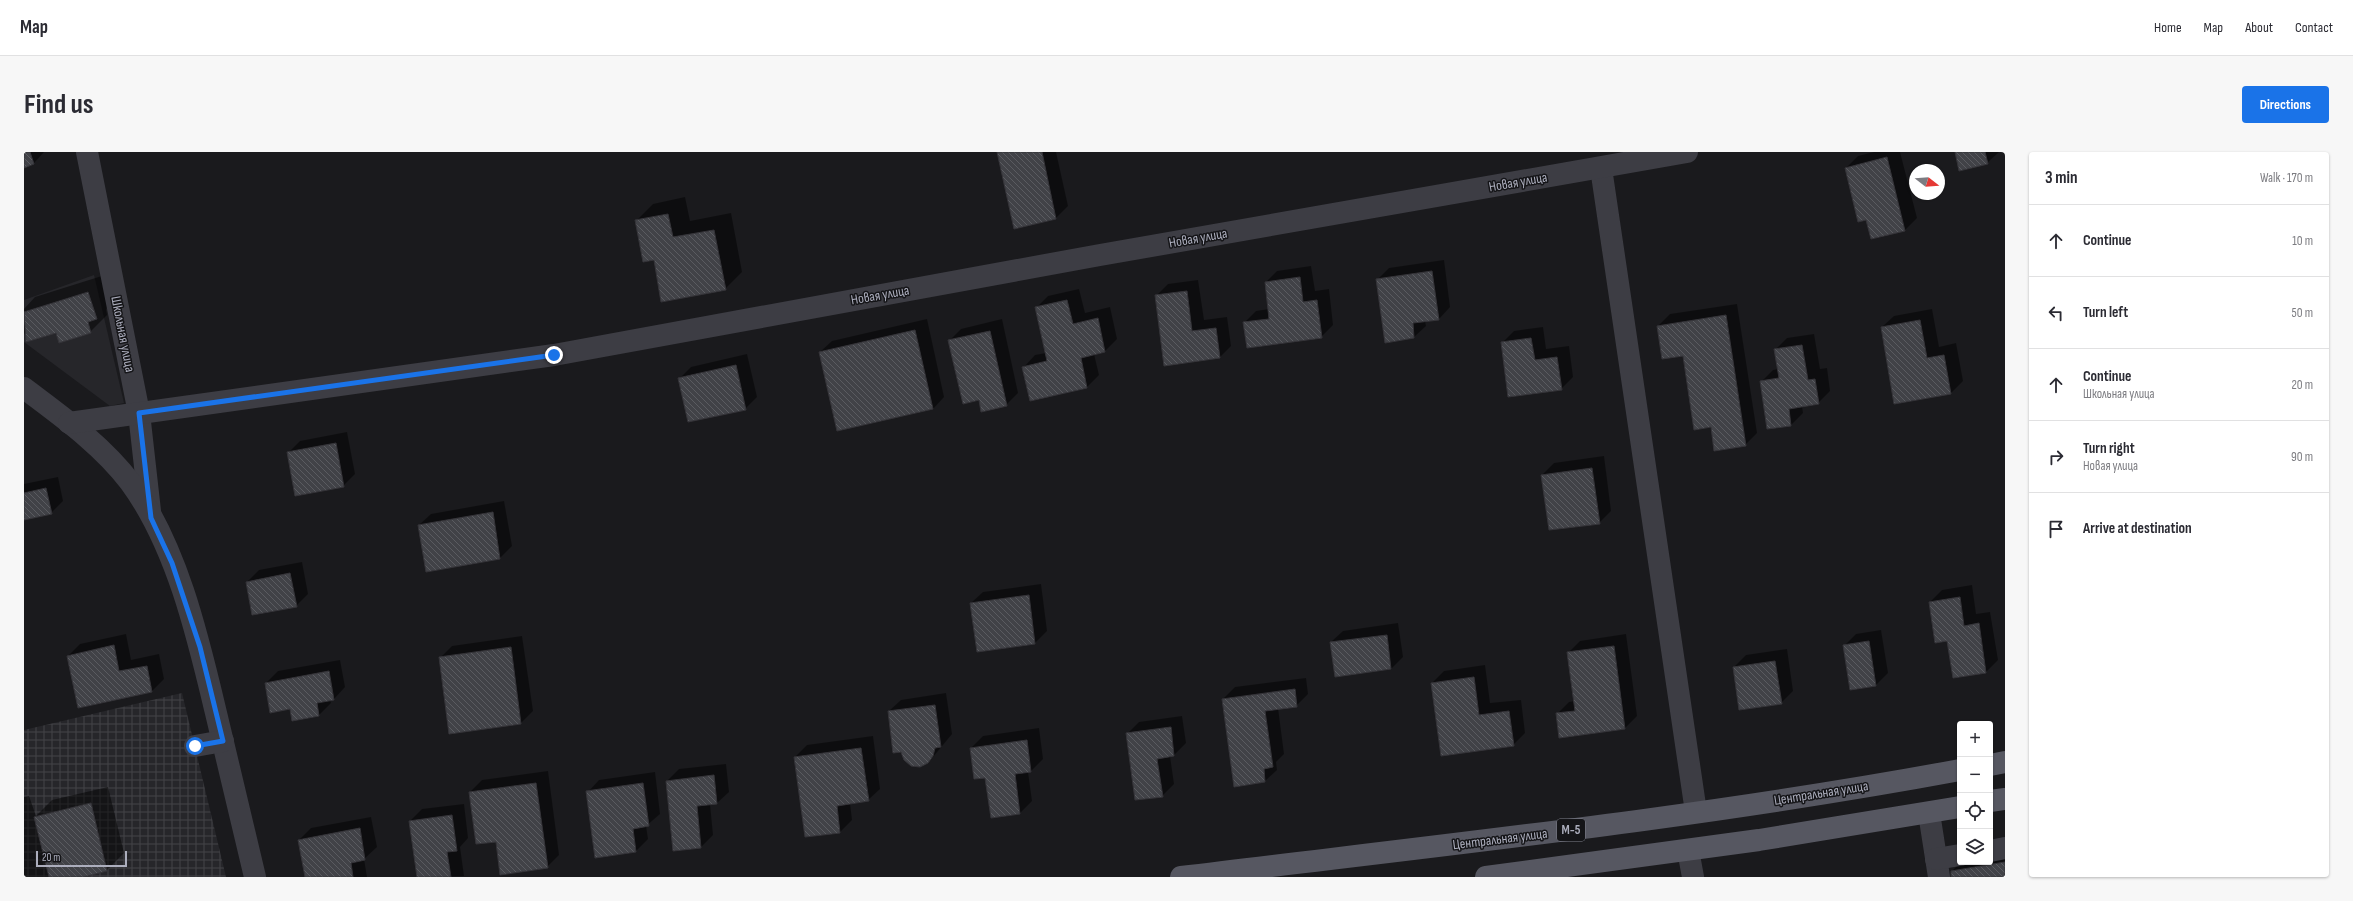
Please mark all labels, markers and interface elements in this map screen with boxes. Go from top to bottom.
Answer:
text: Map [20,16,48,39]
text: Home [2154,19,2182,36]
text: Map [2204,19,2223,36]
text: About [2245,19,2273,36]
text: Contact [2295,19,2333,36]
button: Directions [2242,86,2329,123]
text: Find us [24,88,93,121]
north arrow [1909,164,1945,200]
street label: Новая улица [1487,168,1549,196]
text: 3 min [2045,168,2078,188]
text: Walk · 170 m [2260,170,2313,186]
street label: Новая улица [1167,224,1229,252]
icon: ahead [2045,230,2067,252]
text: Continue [2083,231,2132,250]
text: 10 m [2292,233,2313,249]
street label: Новая улица [849,281,911,309]
street label: Школьная улица [107,295,139,373]
icon: left [2045,302,2067,324]
text: Turn left [2083,303,2128,322]
text: 50 m [2292,305,2313,321]
route end [545,346,563,364]
text: Continue [2083,367,2132,386]
icon: ahead [2045,374,2067,396]
text: 20 m [2291,377,2313,393]
text: Школьная улица [2083,386,2155,402]
text: Turn right [2083,439,2135,458]
icon: right [2045,446,2067,468]
text: 90 m [2291,449,2313,465]
text: Новая улица [2083,458,2138,474]
icon: arrive [2045,518,2067,540]
text: Arrive at destination [2083,519,2192,538]
map controls [1957,721,1993,865]
button: + [1957,721,1993,757]
route start [186,737,204,755]
button: − [1957,757,1993,793]
street label: Центральная улица [1773,777,1869,809]
button: locate [1957,793,1993,829]
road number: М-5 [1557,819,1585,841]
street label: Центральная улица [1452,825,1548,853]
button: layers [1957,829,1993,865]
scale bar [36,849,127,868]
text: 20 m [42,851,60,864]

